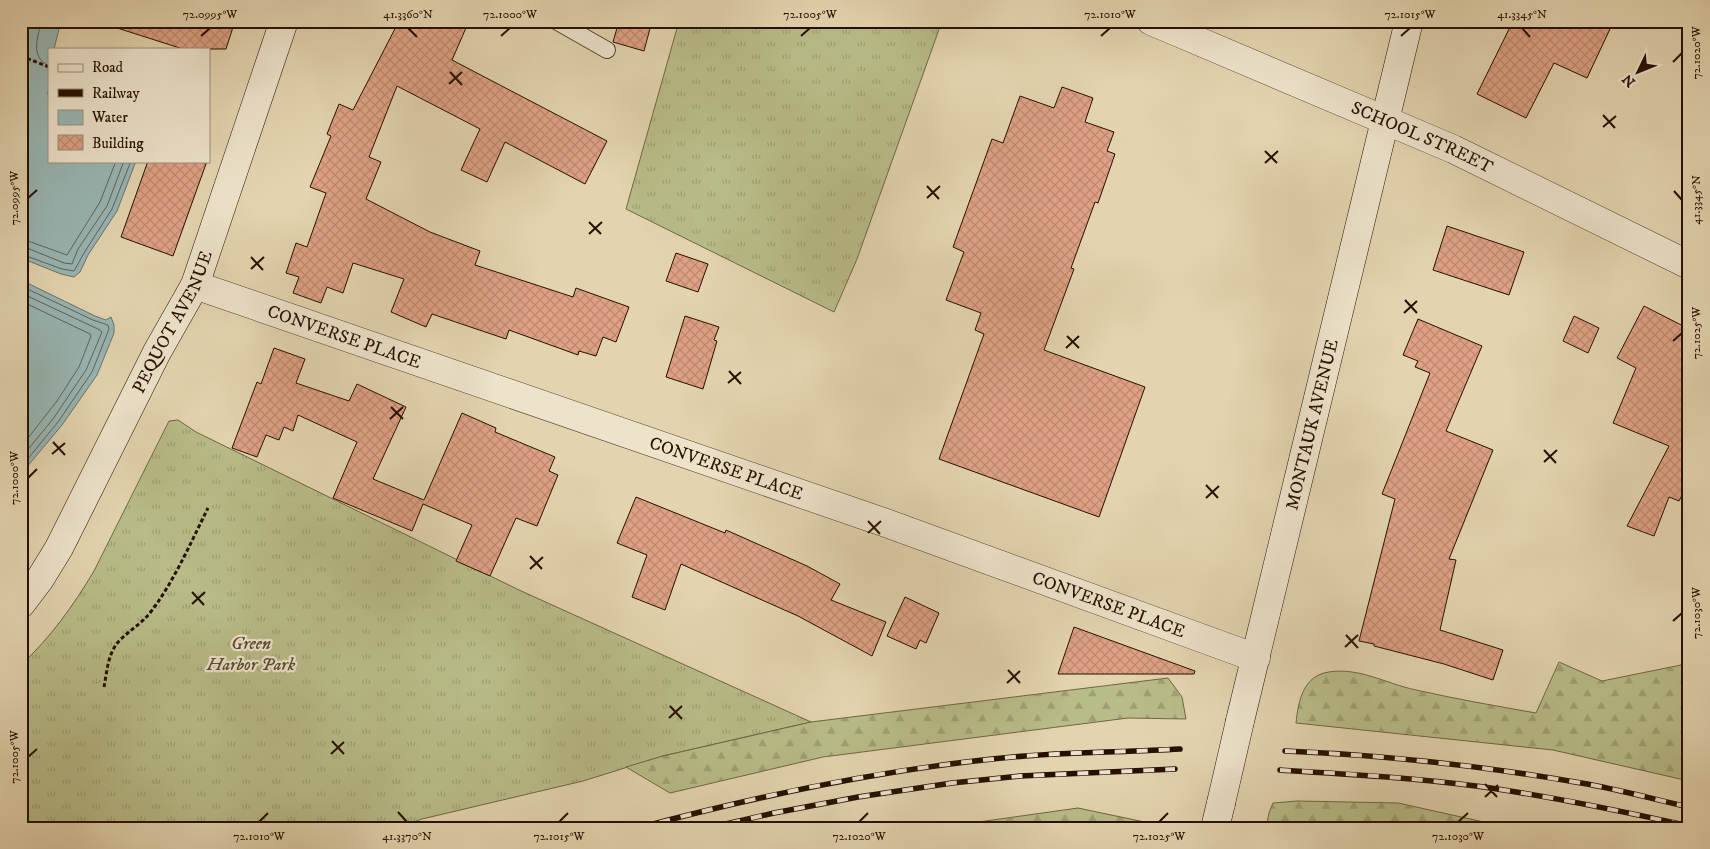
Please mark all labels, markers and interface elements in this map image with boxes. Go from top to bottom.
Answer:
text: 72.0995°W [183,7,238,22]
text: 41.3360°N [383,7,433,22]
text: 72.1000°W [483,7,538,22]
text: 72.1005°W [783,7,838,22]
text: 72.1010°W [1084,7,1137,22]
text: 72.1015°W [1384,7,1437,22]
text: 41.3345°N [1497,7,1547,22]
text: 72.1020°W [1689,25,1704,80]
legend [48,48,210,162]
north arrow [1612,48,1662,98]
text: Road [92,58,124,77]
text: N [1618,69,1640,91]
text: Railway [92,84,140,103]
street label: SCHOOL STREET [1348,97,1497,179]
text: Water [91,108,128,127]
text: Building [92,134,144,153]
text: 72.0995°W [7,170,22,225]
text: 41.3345°N [1689,175,1704,225]
street label: PEQUOT AVENUE [128,248,218,397]
street label: CONVERSE PLACE [264,301,424,374]
text: 72.1025°W [1689,306,1704,359]
street label: MONTAUK AVENUE [1281,337,1344,512]
street label: CONVERSE PLACE [646,432,806,506]
text: 72.1000°W [7,450,22,505]
street label: CONVERSE PLACE [1029,567,1188,643]
text: 72.1030°W [1689,586,1704,639]
park label: Green Harbor Park [206,633,296,676]
text: 72.1005°W [7,729,22,784]
text: 72.1010°W [233,829,286,844]
text: 41.3370°N [382,829,432,844]
text: 72.1015°W [533,829,586,844]
text: 72.1020°W [832,829,887,844]
text: 72.1025°W [1133,829,1186,844]
text: 72.1030°W [1432,829,1485,844]

